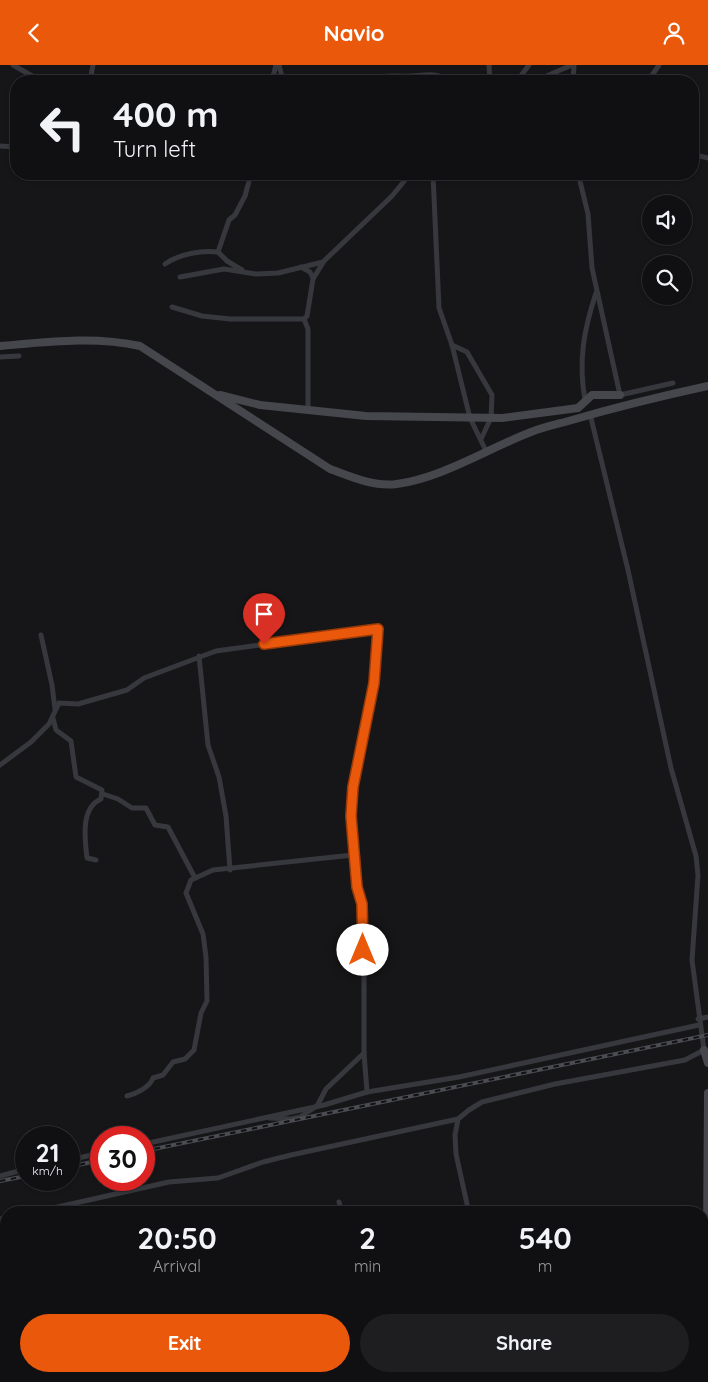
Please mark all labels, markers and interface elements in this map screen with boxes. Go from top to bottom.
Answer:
icon: back [20,19,48,47]
text: Navio [323,19,385,47]
icon: person [660,19,688,47]
text: 400 m [113,92,219,136]
icon: left [30,95,95,160]
text: Turn left [113,135,196,163]
map controls [642,195,692,305]
button: sound [642,195,692,245]
button: search [642,255,692,305]
pin [243,593,285,644]
icon: arrive [250,600,278,628]
position arrow [336,923,388,975]
speed limit sign: 30 [90,1126,155,1191]
text: 21 [36,1137,59,1168]
text: km/h [32,1163,63,1178]
text: 20:50 [137,1219,217,1257]
text: 2 [359,1219,376,1257]
text: 540 [518,1219,572,1257]
text: Arrival [153,1256,201,1276]
text: min [354,1256,381,1276]
text: m [538,1256,552,1276]
button: Exit [20,1314,350,1372]
button: Share [360,1314,689,1372]

